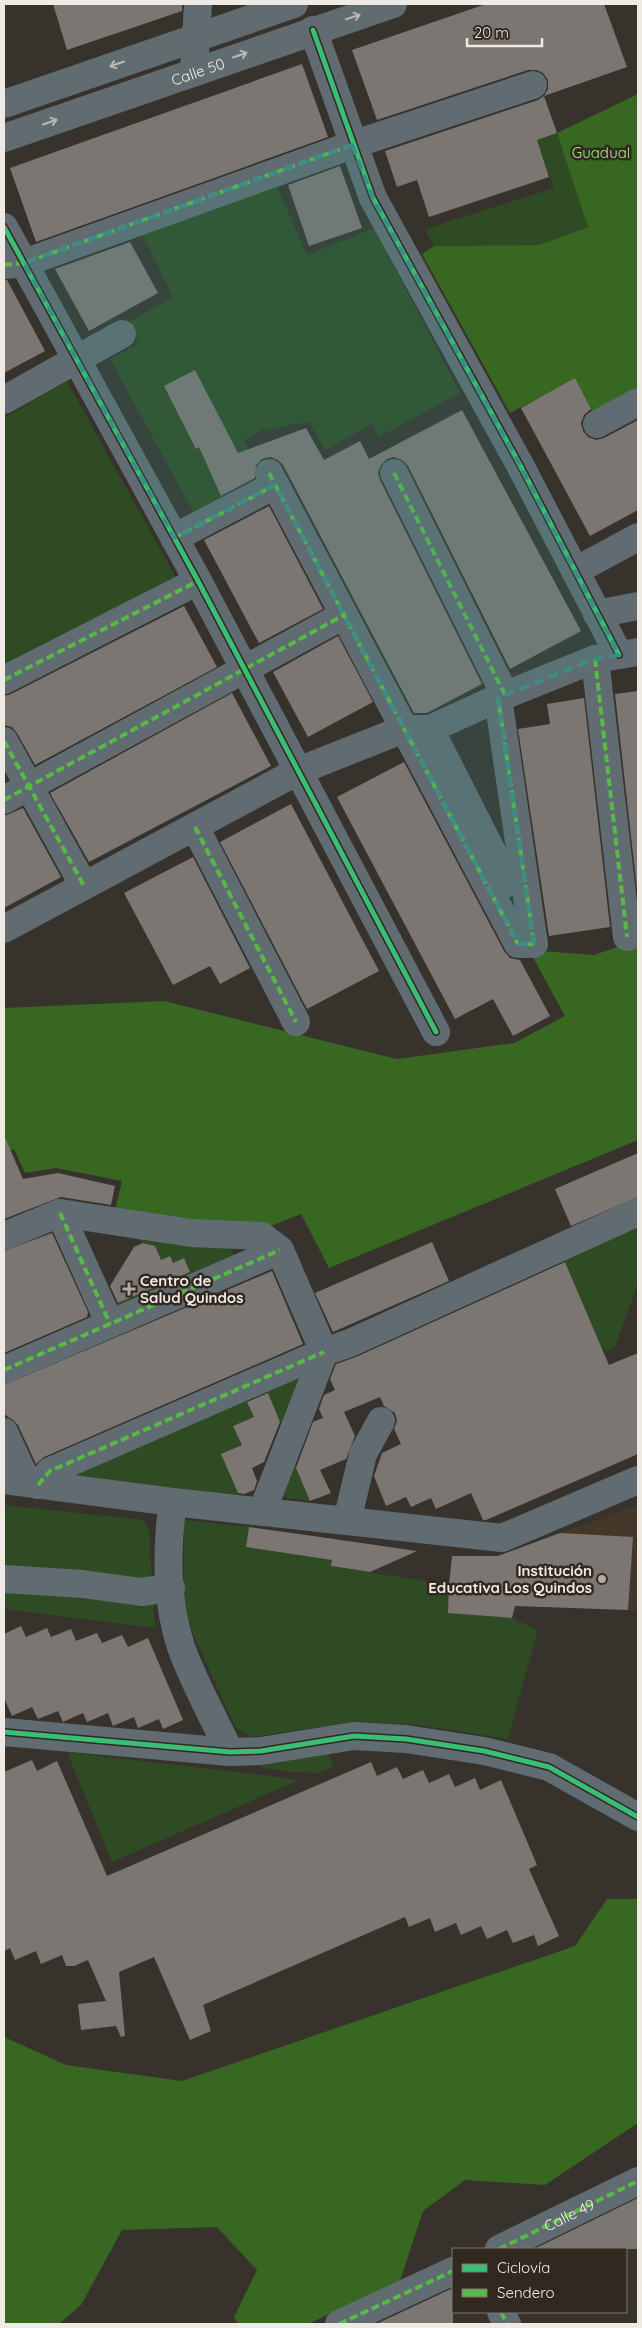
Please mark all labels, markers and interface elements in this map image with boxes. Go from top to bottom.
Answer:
one-way arrow [345,12,360,21]
scale bar [467,15,542,47]
text: 20 m [474,23,509,42]
one-way arrow [232,50,248,60]
street label: Calle 50 [169,53,227,89]
one-way arrow [110,60,125,69]
one-way arrow [41,117,57,126]
park label: Guadual [572,143,630,162]
place label: Centro de Salud Quindos [140,1271,243,1307]
marker: Centro de Salud Quindos [122,1282,136,1296]
place label: Institución Educativa Los Quindos [428,1561,592,1597]
marker: Institución Educativa Los Quindos [596,1573,608,1585]
street label: Calle 49 [541,2194,598,2235]
legend [452,2248,627,2313]
text: Ciclovía [497,2258,550,2277]
text: Sendero [497,2283,555,2302]

